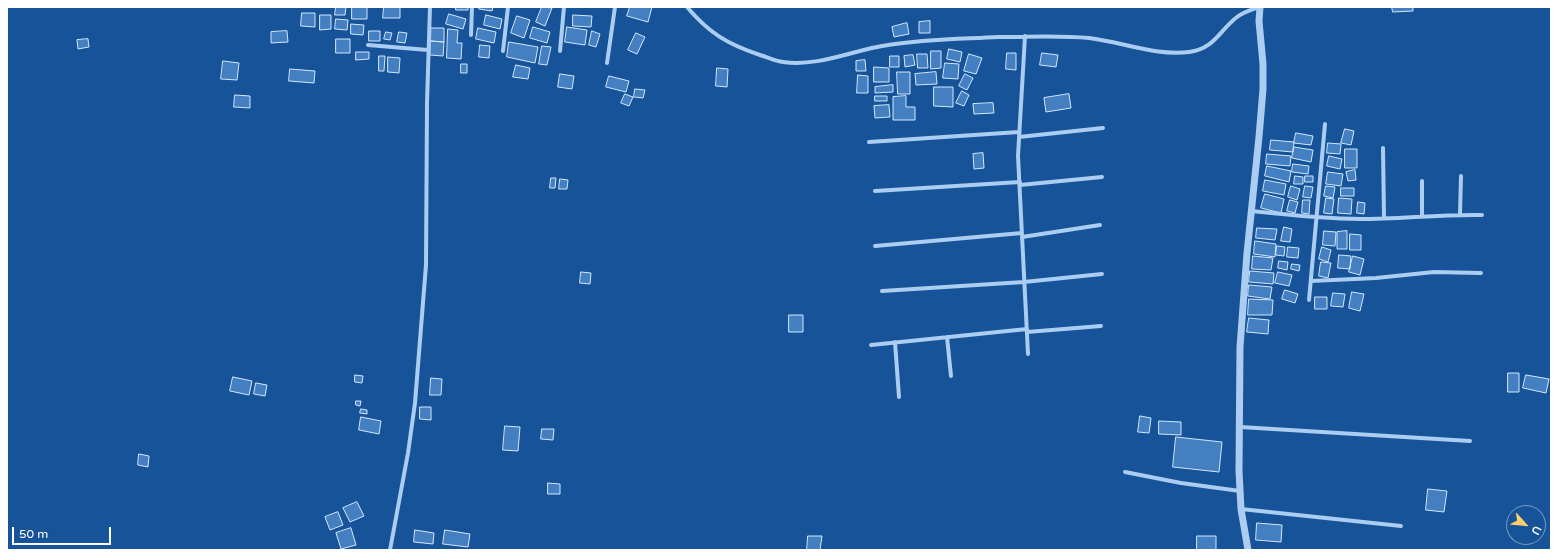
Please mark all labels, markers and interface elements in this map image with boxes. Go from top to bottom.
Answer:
north arrow [1506,505,1546,545]
scale bar [14,519,113,545]
text: U [1529,524,1544,537]
text: 50 m [19,527,48,541]

